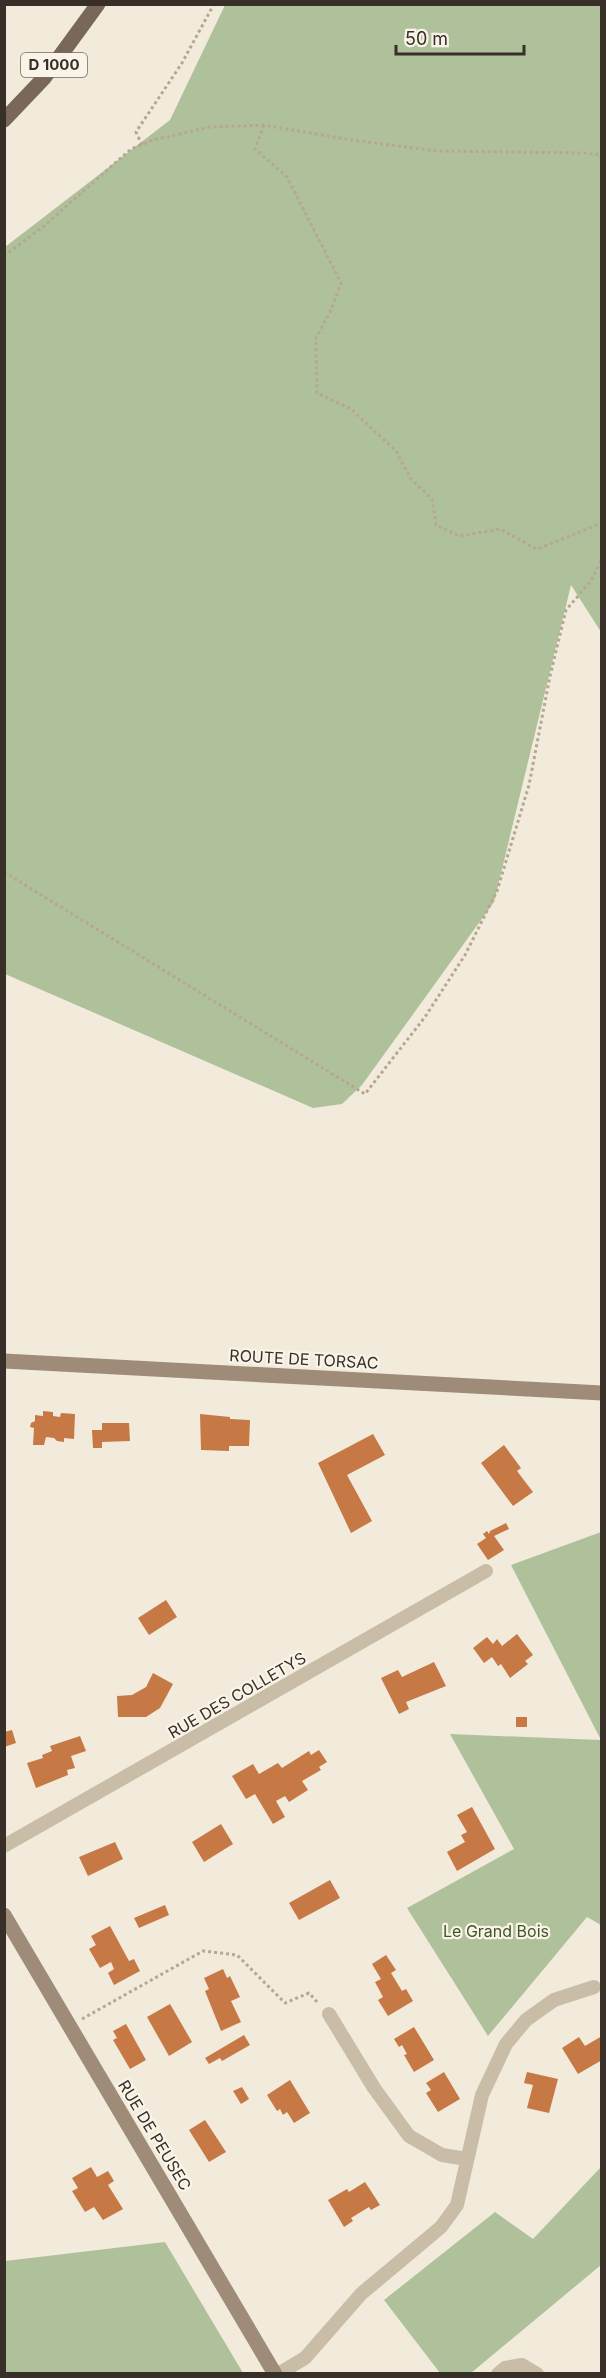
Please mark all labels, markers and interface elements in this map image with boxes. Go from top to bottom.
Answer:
scale bar [396,18,524,56]
text: 50 m [405,28,448,49]
road number: D 1000 [21,53,87,77]
street label: ROUTE DE TORSAC [229,1345,379,1373]
street label: RUE DES COLLETYS [165,1647,309,1743]
park label: Le Grand Bois [443,1921,549,1941]
street label: RUE DE PEUSEC [114,2076,196,2194]

